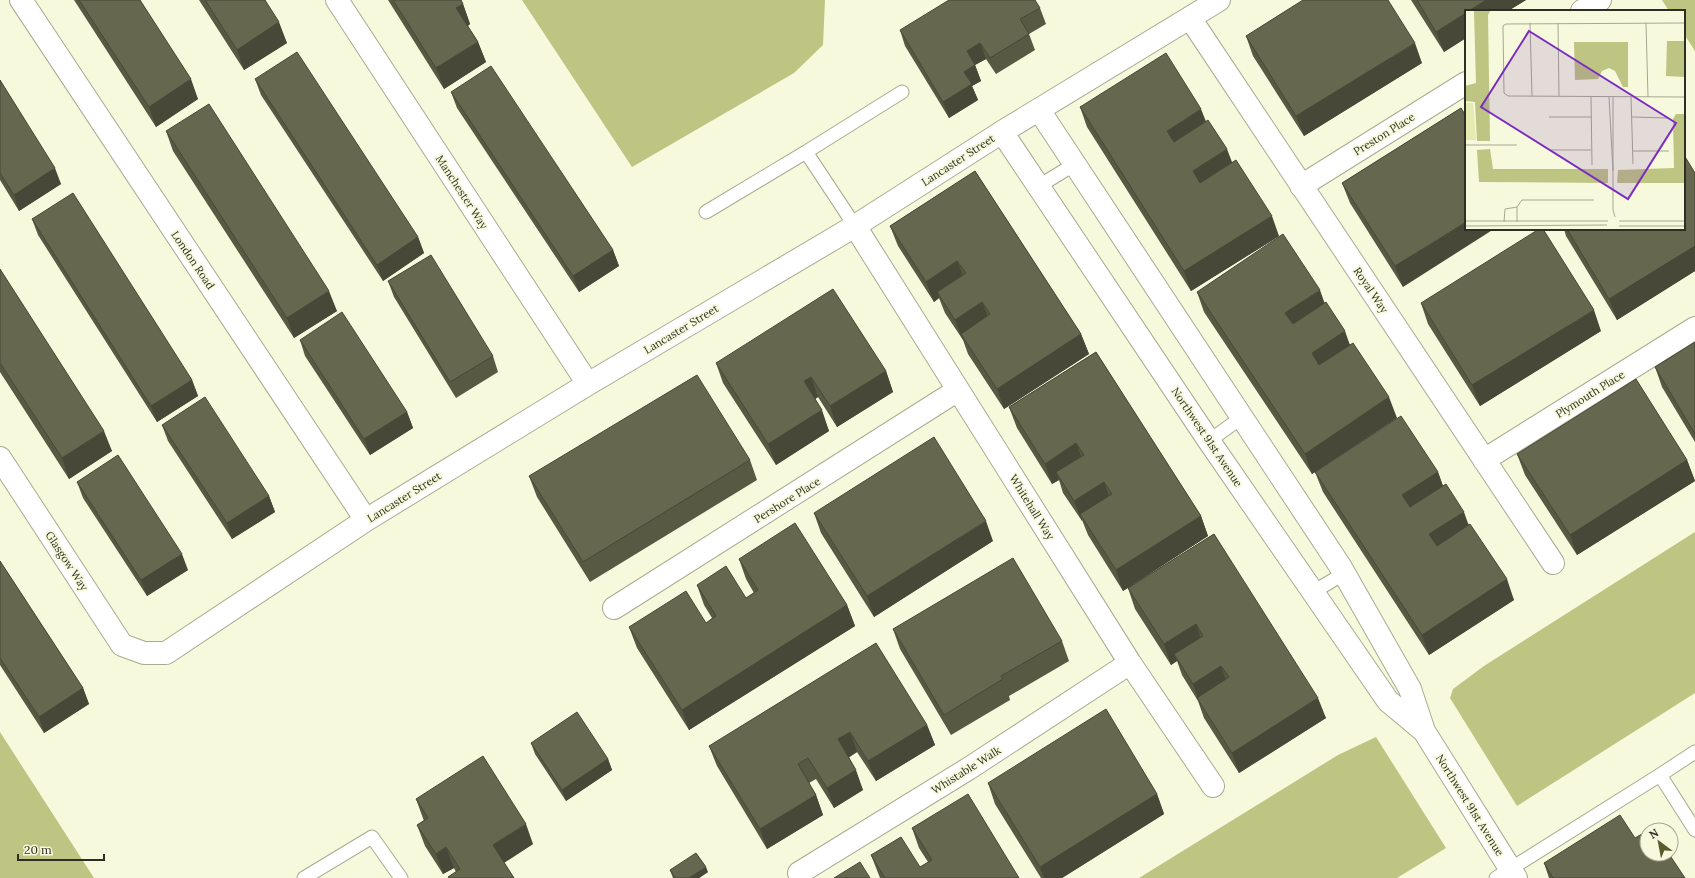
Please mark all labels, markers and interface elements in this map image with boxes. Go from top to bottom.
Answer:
inset map [1465,10,1685,230]
street label: Preston Place [1351,110,1417,158]
street label: Lancaster Street [919,131,998,189]
street label: Manchester Way [433,152,491,232]
street label: London Road [168,228,218,292]
street label: Royal Way [1351,264,1392,316]
street label: Lancaster Street [641,301,721,357]
street label: Plymouth Place [1553,367,1627,421]
street label: Northwest 91st Avenue [1168,385,1246,490]
street label: Lancaster Street [364,468,444,525]
street label: Whitehall Way [1006,472,1058,542]
street label: Pershore Place [751,474,823,526]
street label: Glasgow Way [43,529,92,594]
street label: Whistable Walk [929,743,1003,797]
street label: Northwest 91st Avenue [1433,752,1507,858]
north arrow [1639,822,1679,862]
text: N [1646,825,1661,842]
scale bar [18,836,104,862]
text: 20 m [24,842,52,857]

